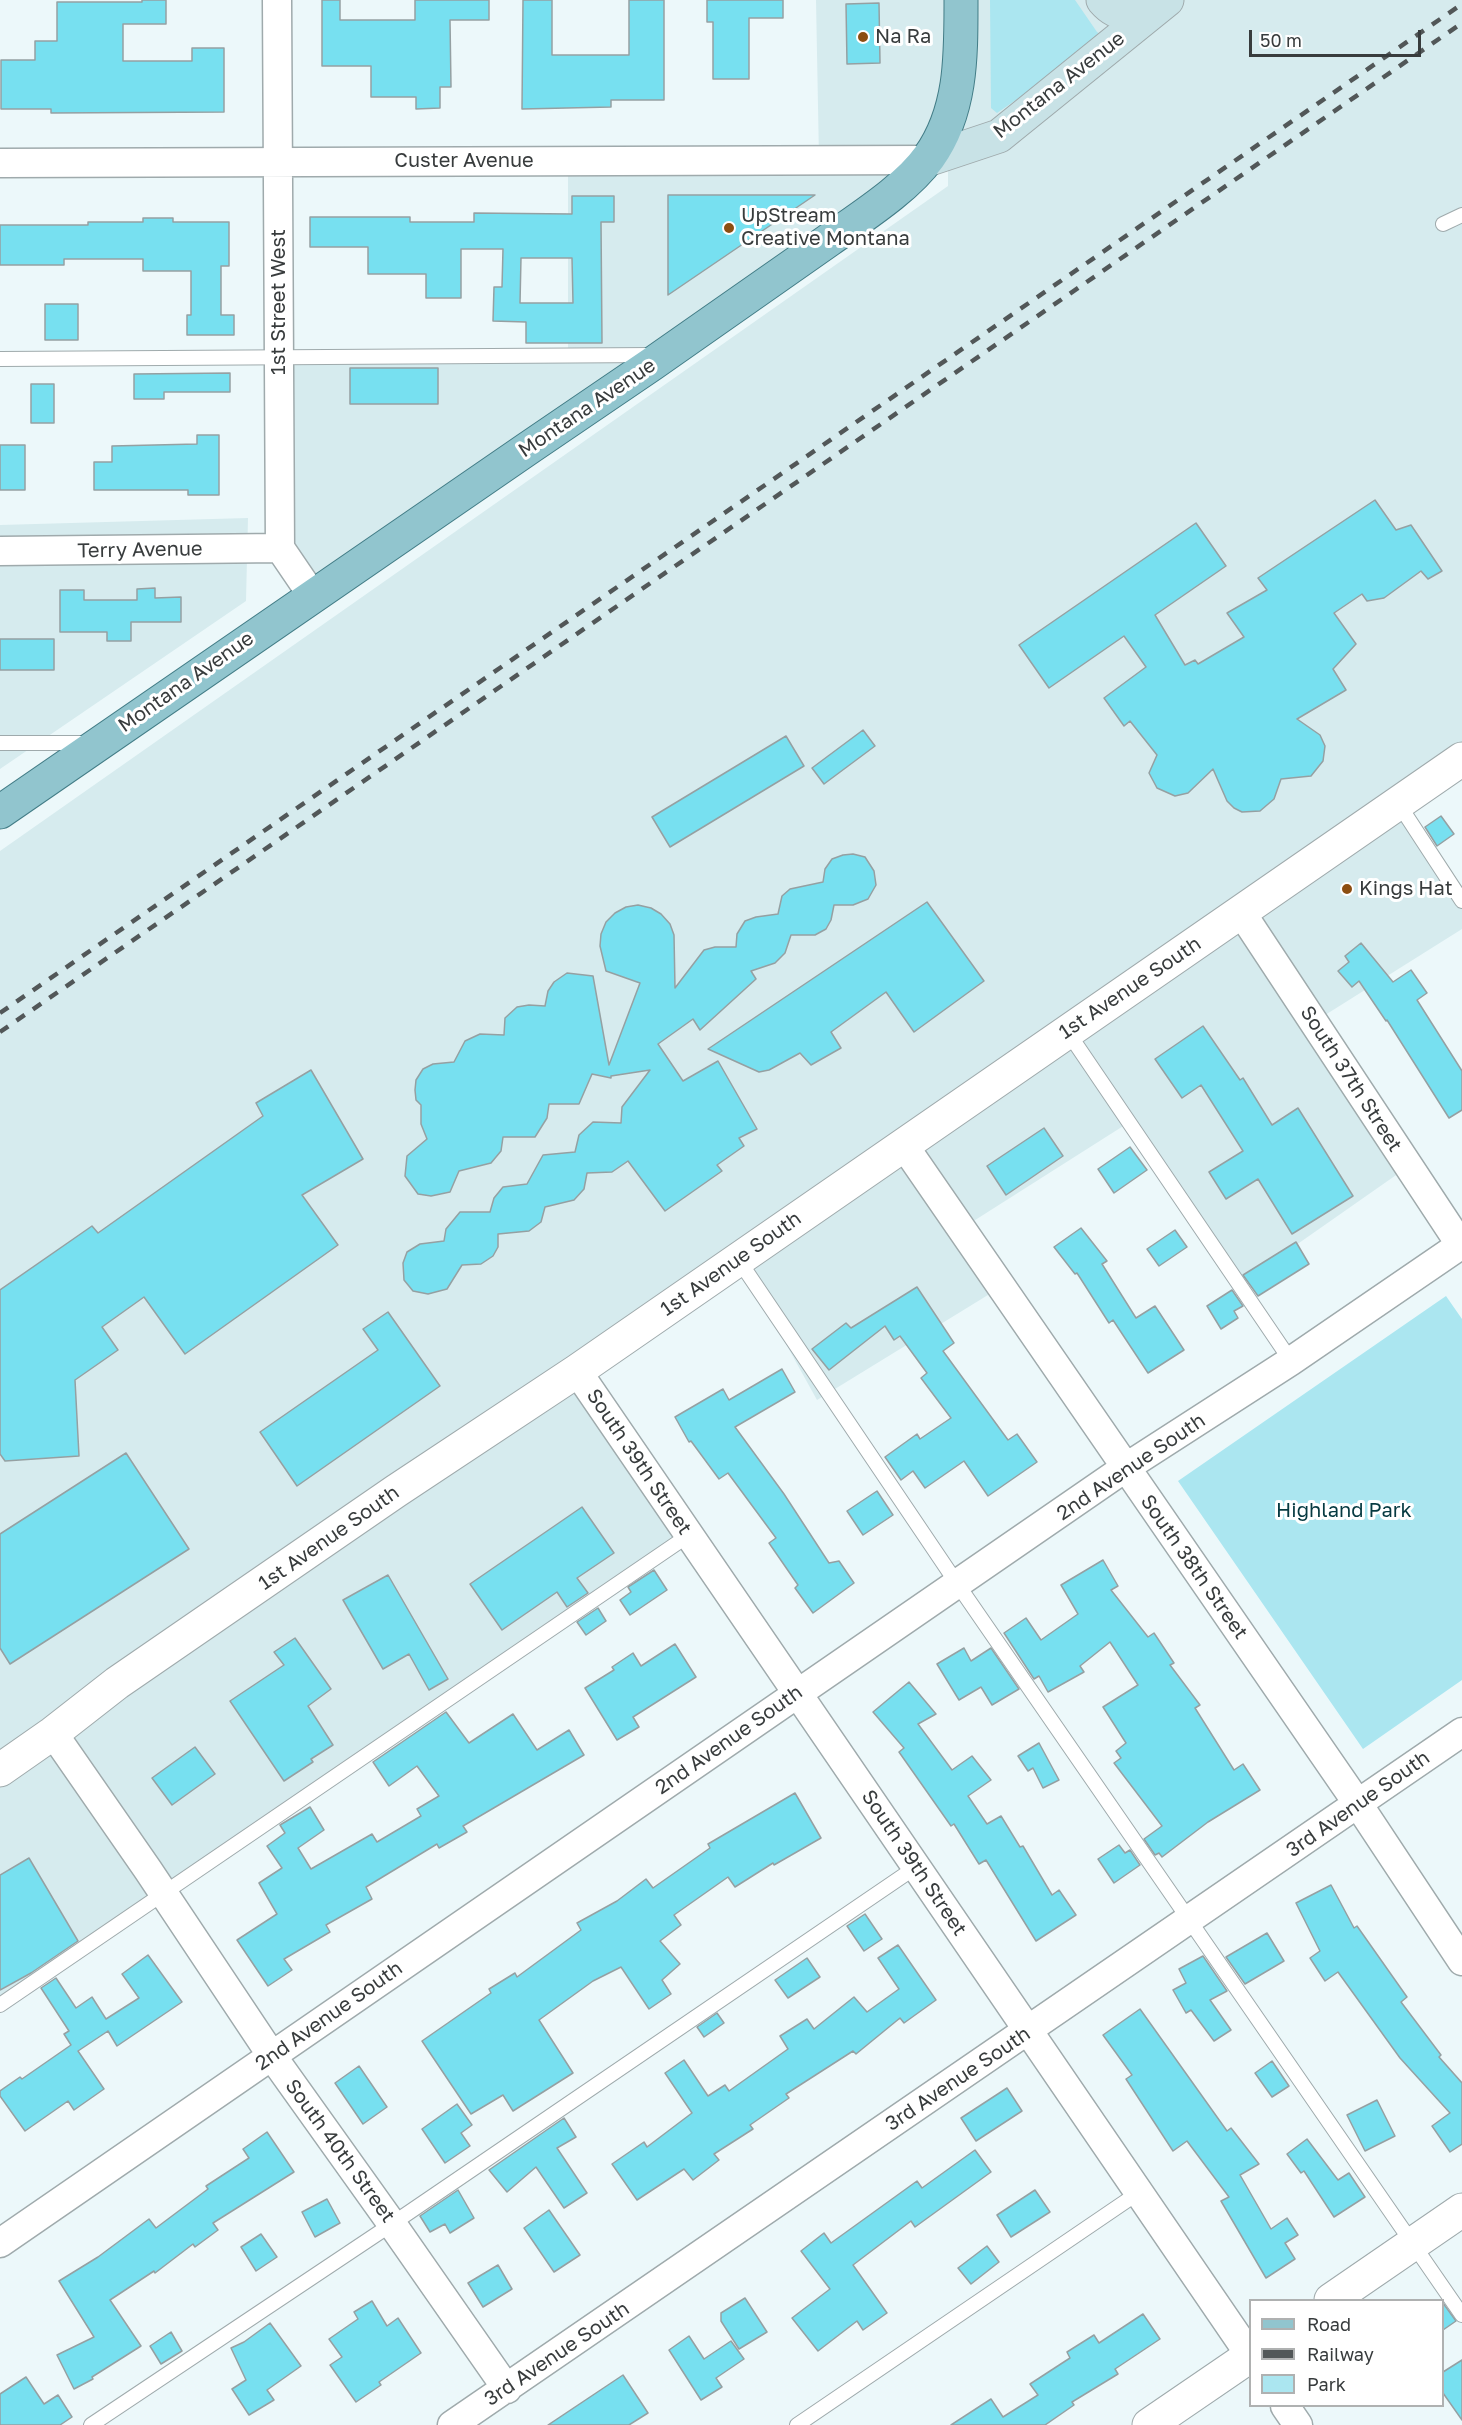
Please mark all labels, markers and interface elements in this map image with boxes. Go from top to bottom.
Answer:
scale bar [1252,18,1424,56]
place label: Na Ra [875,25,931,49]
street label: Montana Avenue [989,26,1129,144]
text: 50 m [1260,29,1302,51]
marker: Na Ra [856,30,870,44]
street label: Custer Avenue [394,149,534,173]
place label: UpStream Creative Montana [741,204,910,251]
marker: UpStream Creative Montana [722,221,736,235]
street label: 1st Street West [267,229,291,375]
street label: Montana Avenue [514,353,660,463]
street label: Terry Avenue [77,537,203,563]
street label: Montana Avenue [114,626,258,738]
place label: Kings Hat [1359,877,1453,901]
marker: Kings Hat [1340,882,1354,896]
street label: 1st Avenue South [1054,932,1206,1044]
street label: South 37th Street [1295,1002,1407,1156]
street label: 1st Avenue South [656,1207,806,1321]
street label: South 39th Street [581,1385,697,1539]
street label: 2nd Avenue South [1052,1408,1210,1526]
street label: 1st Avenue South [254,1481,404,1595]
street label: South 38th Street [1135,1490,1253,1644]
park label: Highland Park [1276,1499,1412,1523]
street label: 2nd Avenue South [651,1680,807,1800]
street label: 3rd Avenue South [1282,1746,1434,1862]
street label: South 39th Street [856,1786,972,1940]
street label: 2nd Avenue South [251,1956,407,2076]
street label: 3rd Avenue South [881,2022,1035,2136]
street label: South 40th Street [280,2075,400,2227]
street label: 3rd Avenue South [480,2297,634,2411]
legend [1249,2299,1444,2407]
text: Road [1307,2313,1351,2335]
text: Railway [1307,2343,1374,2365]
text: Park [1307,2373,1346,2395]

